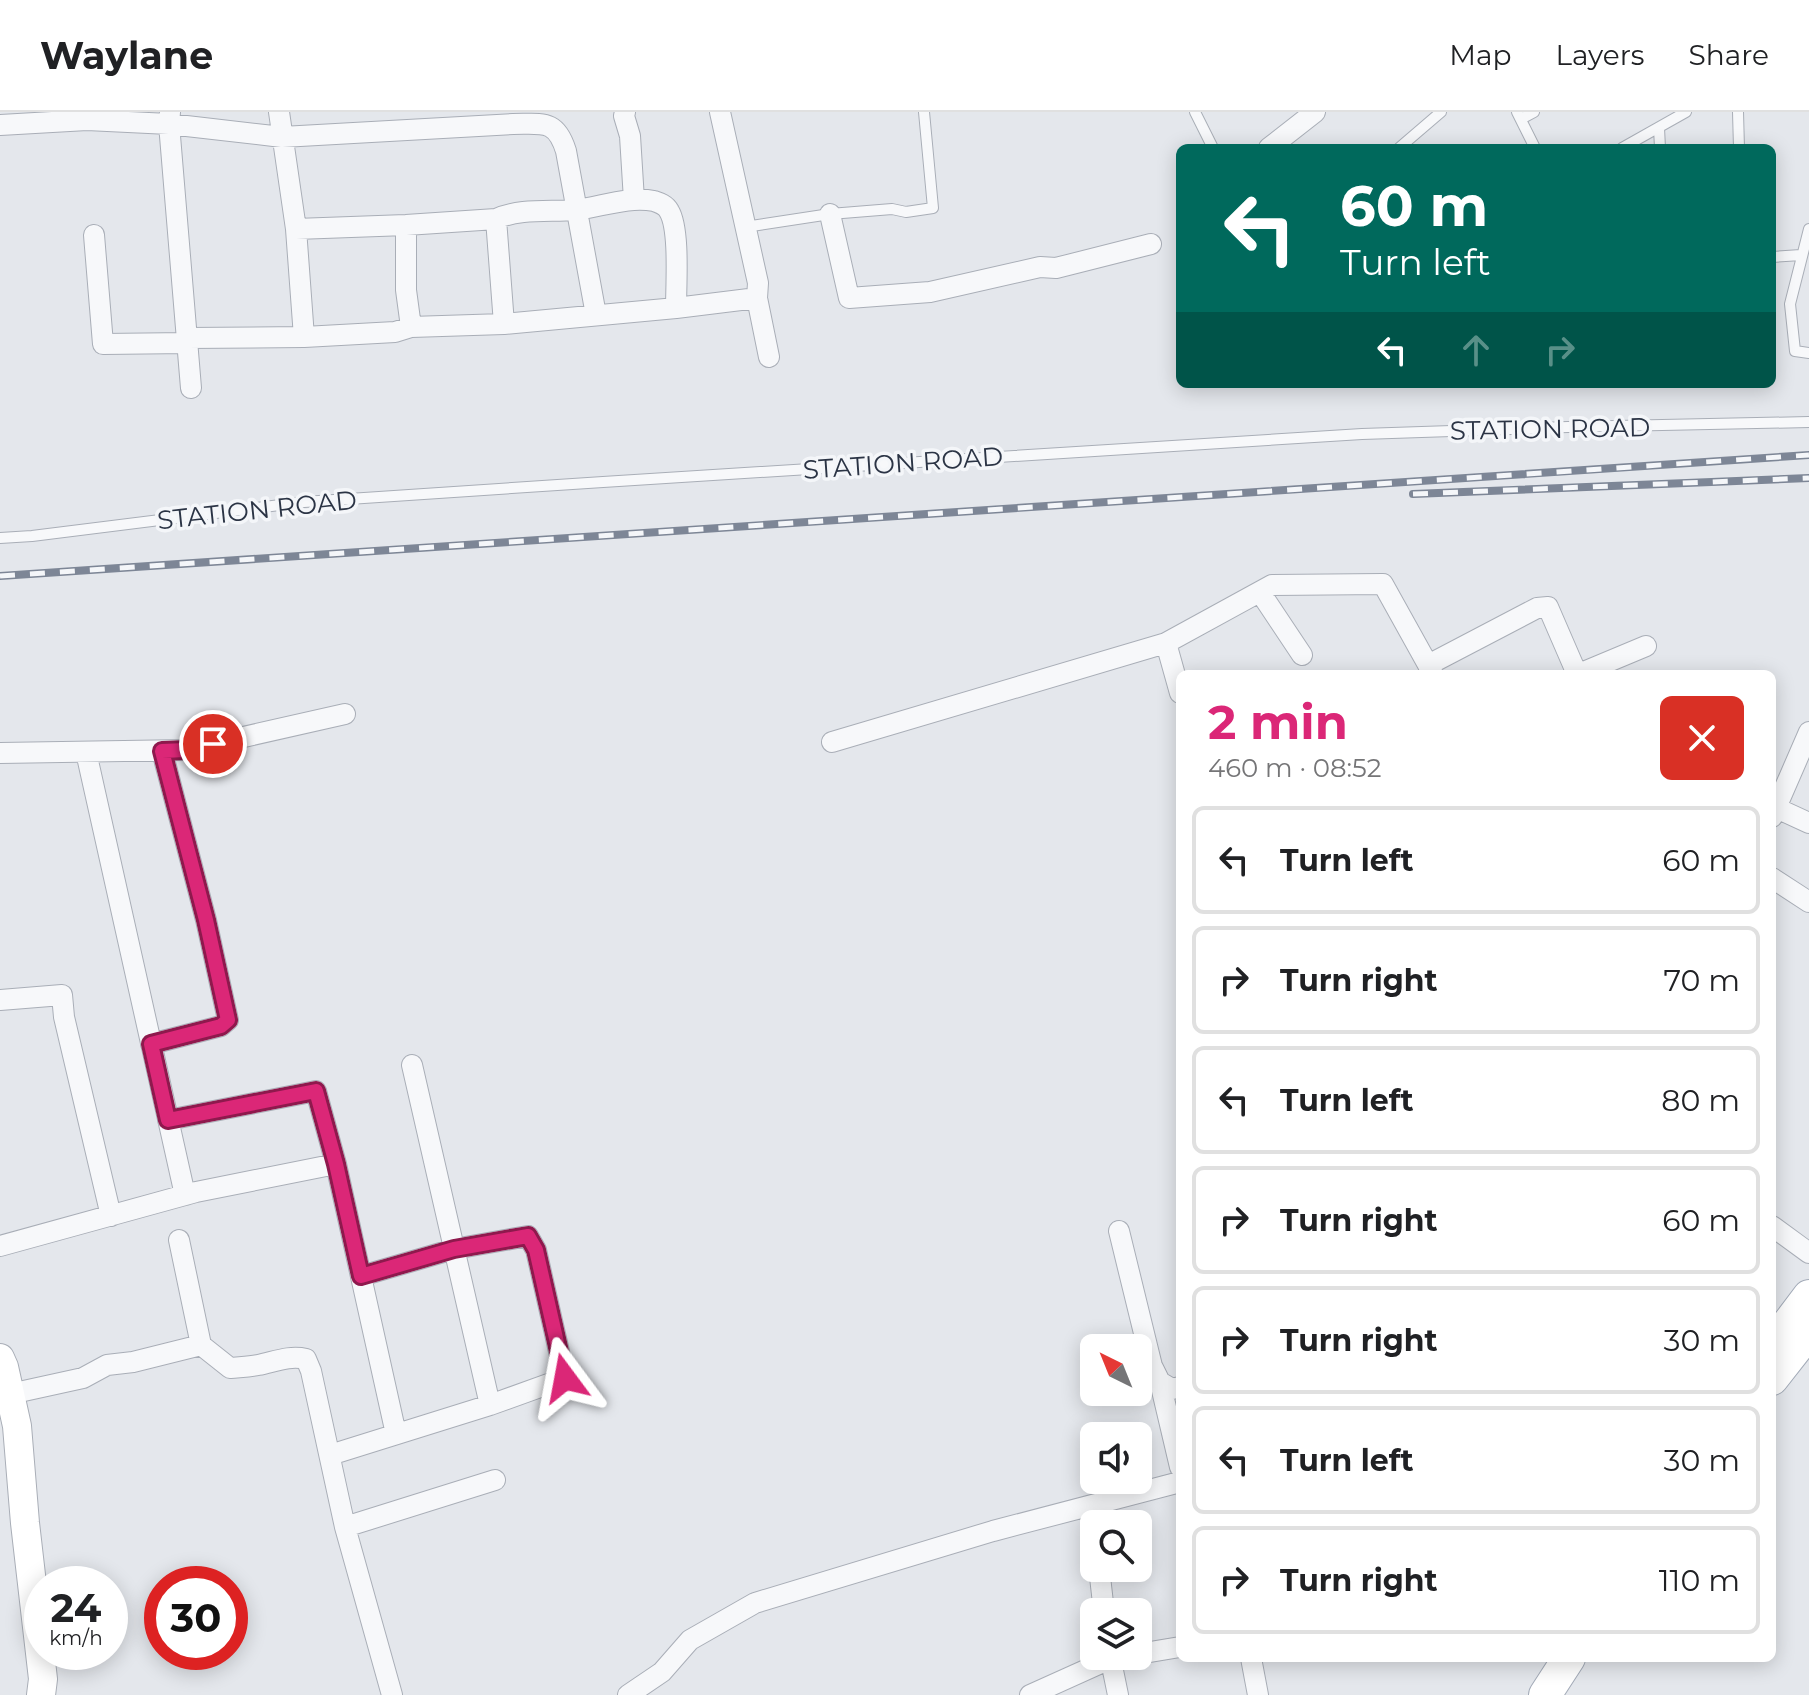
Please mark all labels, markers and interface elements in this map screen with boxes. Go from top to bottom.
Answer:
text: Waylane [40,32,213,79]
text: Map [1449,38,1512,72]
text: Layers [1556,38,1645,72]
text: Share [1689,38,1769,72]
text: 60 m [1340,172,1488,240]
icon: left [1208,176,1312,280]
text: Turn left [1340,240,1491,284]
icon: left [1370,328,1414,372]
icon: ahead [1454,328,1498,372]
icon: right [1538,328,1582,372]
street label: STATION ROAD [1449,411,1651,447]
street label: STATION ROAD [802,440,1004,486]
street label: STATION ROAD [156,484,358,536]
text: 2 min [1208,693,1348,751]
button: close [1660,696,1744,780]
pin [179,710,247,778]
icon: arrive [191,722,235,766]
text: 460 m · 08:52 [1208,752,1381,784]
icon: left [1212,838,1256,882]
text: Turn left [1280,842,1413,879]
text: 60 m [1662,842,1740,879]
icon: right [1212,958,1256,1002]
text: Turn right [1280,962,1437,999]
text: 70 m [1663,962,1740,999]
icon: left [1212,1078,1256,1122]
text: Turn left [1280,1082,1413,1119]
text: 80 m [1661,1082,1740,1119]
icon: right [1212,1198,1256,1242]
text: Turn right [1280,1202,1437,1239]
text: 60 m [1662,1202,1740,1239]
icon: right [1212,1318,1256,1362]
text: Turn right [1280,1322,1437,1359]
text: 30 m [1664,1322,1740,1359]
north arrow [1080,1334,1152,1406]
map controls [1080,1334,1152,1670]
position arrow [523,1336,607,1420]
button: sound [1080,1422,1152,1494]
icon: left [1212,1438,1256,1482]
text: Turn left [1280,1442,1413,1479]
text: 30 m [1664,1442,1740,1479]
button: search [1080,1510,1152,1582]
icon: right [1212,1558,1256,1602]
text: Turn right [1280,1562,1437,1599]
text: 110 m [1659,1562,1740,1599]
speed limit sign: 30 [144,1566,248,1670]
text: 24 [51,1583,101,1632]
button: layers [1080,1598,1152,1670]
text: km/h [49,1626,103,1650]

